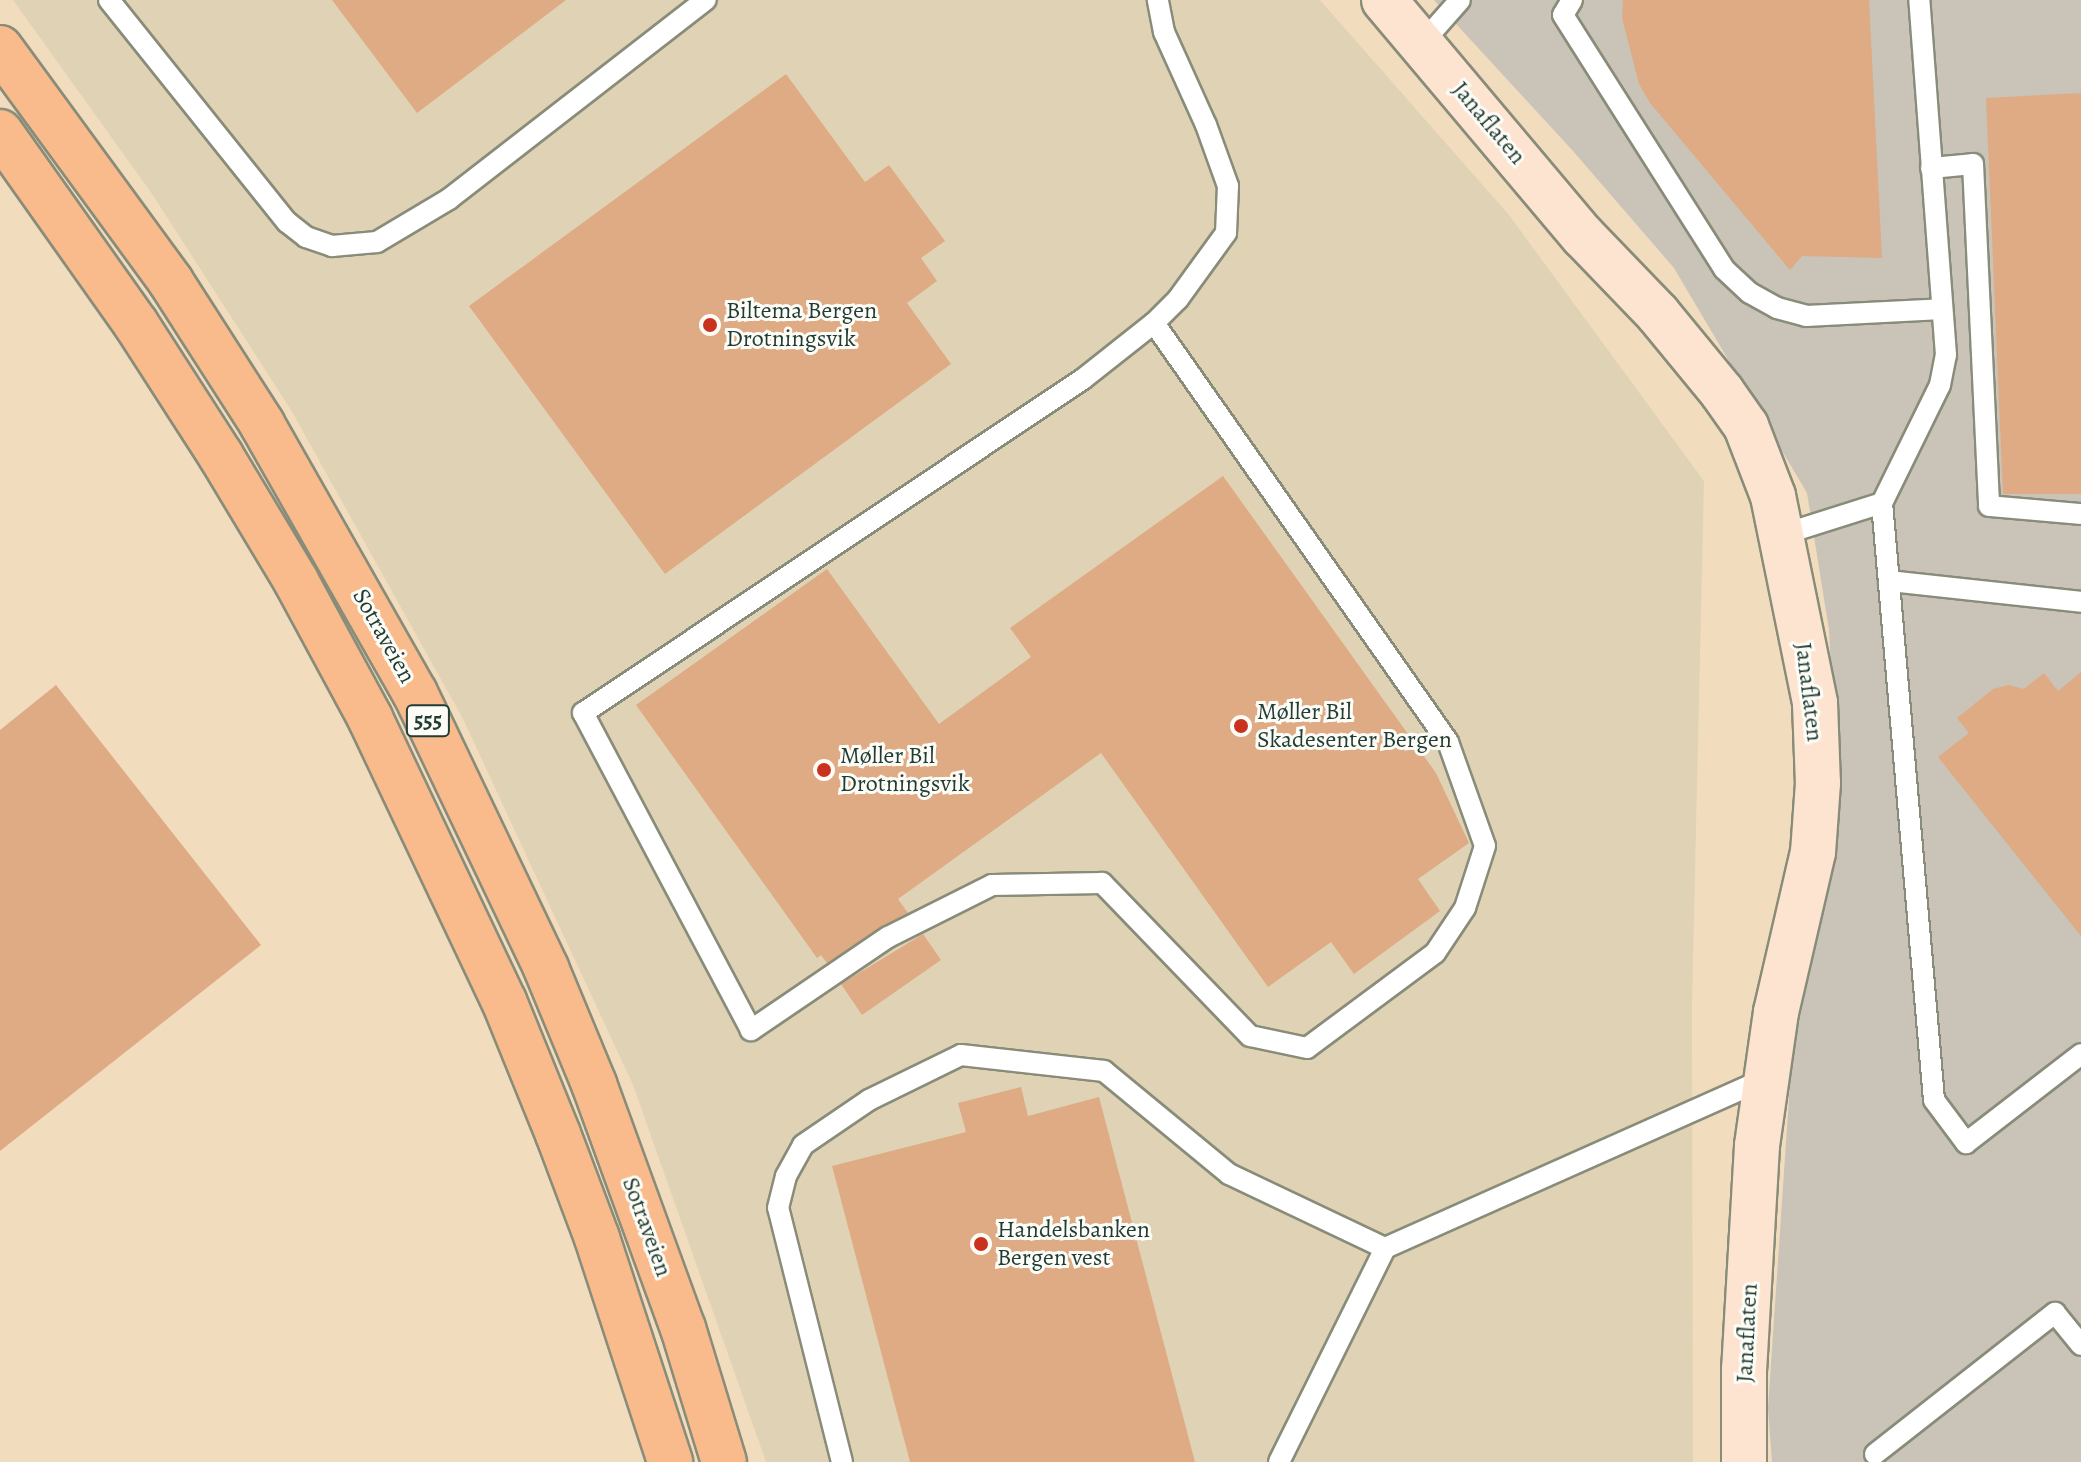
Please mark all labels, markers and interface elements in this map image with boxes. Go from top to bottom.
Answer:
street label: Janaflaten [1446,76,1532,170]
place label: Biltema Bergen Drotningsvik [726,297,877,353]
marker: Biltema Bergen Drotningsvik [701,316,719,334]
street label: Sotraveien [346,584,422,688]
street label: Janaflaten [1789,641,1829,743]
place label: Møller Bil Skadesenter Bergen [1257,698,1452,754]
road number: 555 [404,703,452,739]
marker: Møller Bil Skadesenter Bergen [1232,717,1250,735]
place label: Møller Bil Drotningsvik [840,742,970,798]
marker: Møller Bil Drotningsvik [815,761,833,779]
street label: Sotraveien [616,1173,678,1281]
place label: Handelsbanken Bergen vest [997,1216,1150,1272]
marker: Handelsbanken Bergen vest [972,1235,990,1253]
street label: Janaflaten [1730,1283,1764,1383]

